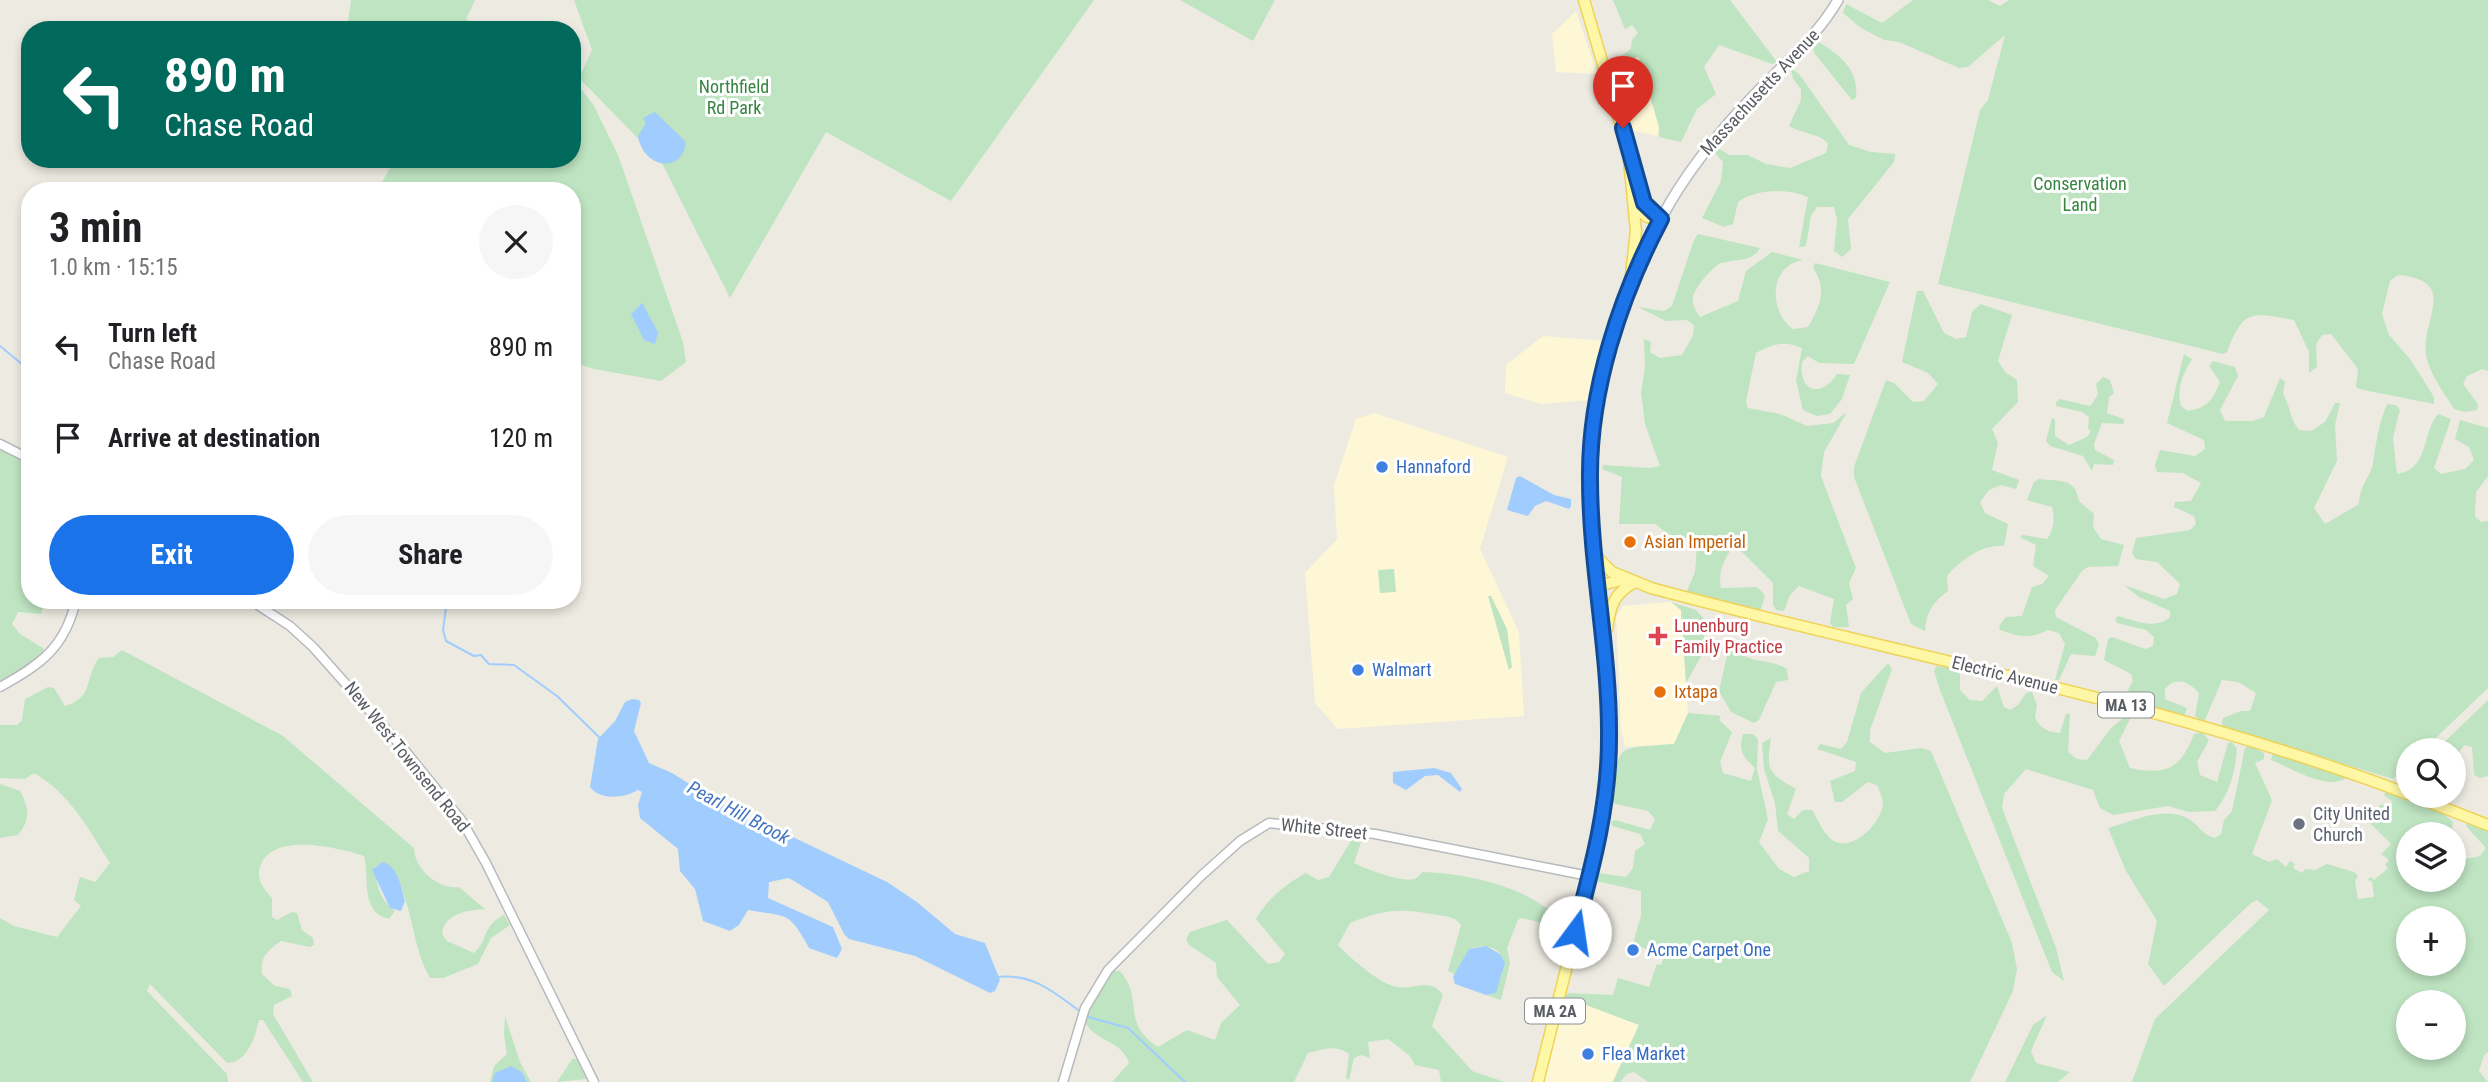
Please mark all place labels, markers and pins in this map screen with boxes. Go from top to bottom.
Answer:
pin [1593,56,1653,128]
place label: Hannaford [1396,456,1471,477]
marker: Hannaford [1374,459,1390,475]
place label: Asian Imperial [1644,531,1746,552]
marker: Asian Imperial [1622,534,1638,550]
place label: Lunenburg Family Practice [1674,615,1783,657]
marker: Lunenburg Family Practice [1648,626,1668,646]
place label: Walmart [1372,659,1432,680]
marker: Walmart [1350,662,1366,678]
place label: Ixtapa [1674,681,1718,702]
marker: Ixtapa [1652,684,1668,700]
place label: City United Church [2313,803,2390,845]
marker: City United Church [2291,816,2307,832]
place label: Acme Carpet One [1647,939,1771,960]
marker: Acme Carpet One [1625,942,1641,958]
place label: Flea Market [1602,1043,1685,1064]
marker: Flea Market [1580,1046,1596,1062]

